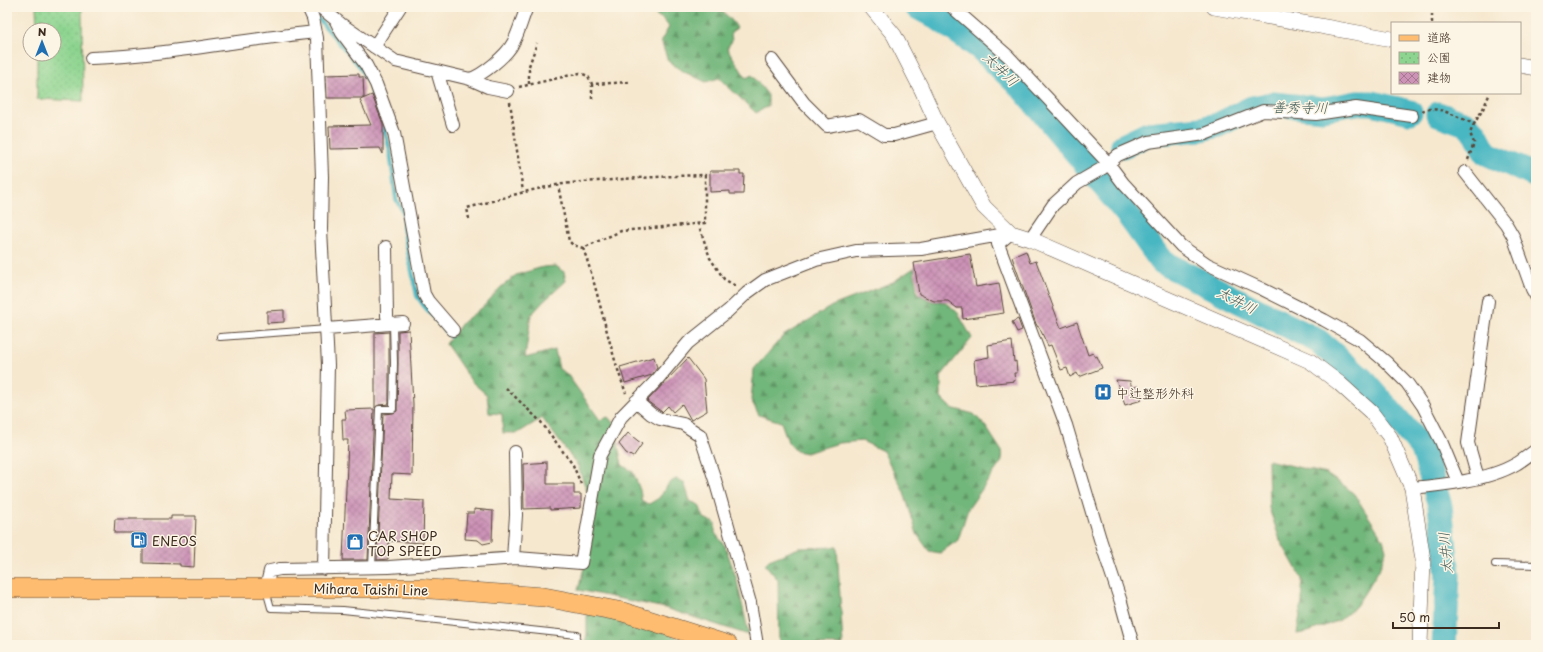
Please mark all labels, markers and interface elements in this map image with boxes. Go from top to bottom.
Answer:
north arrow [22,22,62,62]
legend [1391,22,1521,94]
text: N [38,23,47,40]
text: 道路 [1427,28,1451,46]
water label: 太井川 [979,47,1023,91]
text: 公園 [1427,48,1451,66]
text: 建物 [1427,68,1451,86]
water label: 善秀寺川 [1272,96,1328,118]
water label: 太井川 [1214,281,1260,319]
hospital icon: 中辻整形外科 [1093,382,1113,402]
place label: 中辻整形外科 [1116,383,1194,402]
place label: CAR SHOP TOP SPEED [368,526,442,560]
fuel station icon: ENEOS [129,530,149,550]
place label: ENEOS [152,531,197,550]
water label: 太井川 [1433,531,1457,575]
shop icon: CAR SHOP TOP SPEED [345,532,365,552]
street label: Mihara Taishi Line [313,578,429,600]
scale bar [1393,604,1499,630]
text: 50 m [1399,608,1430,626]

